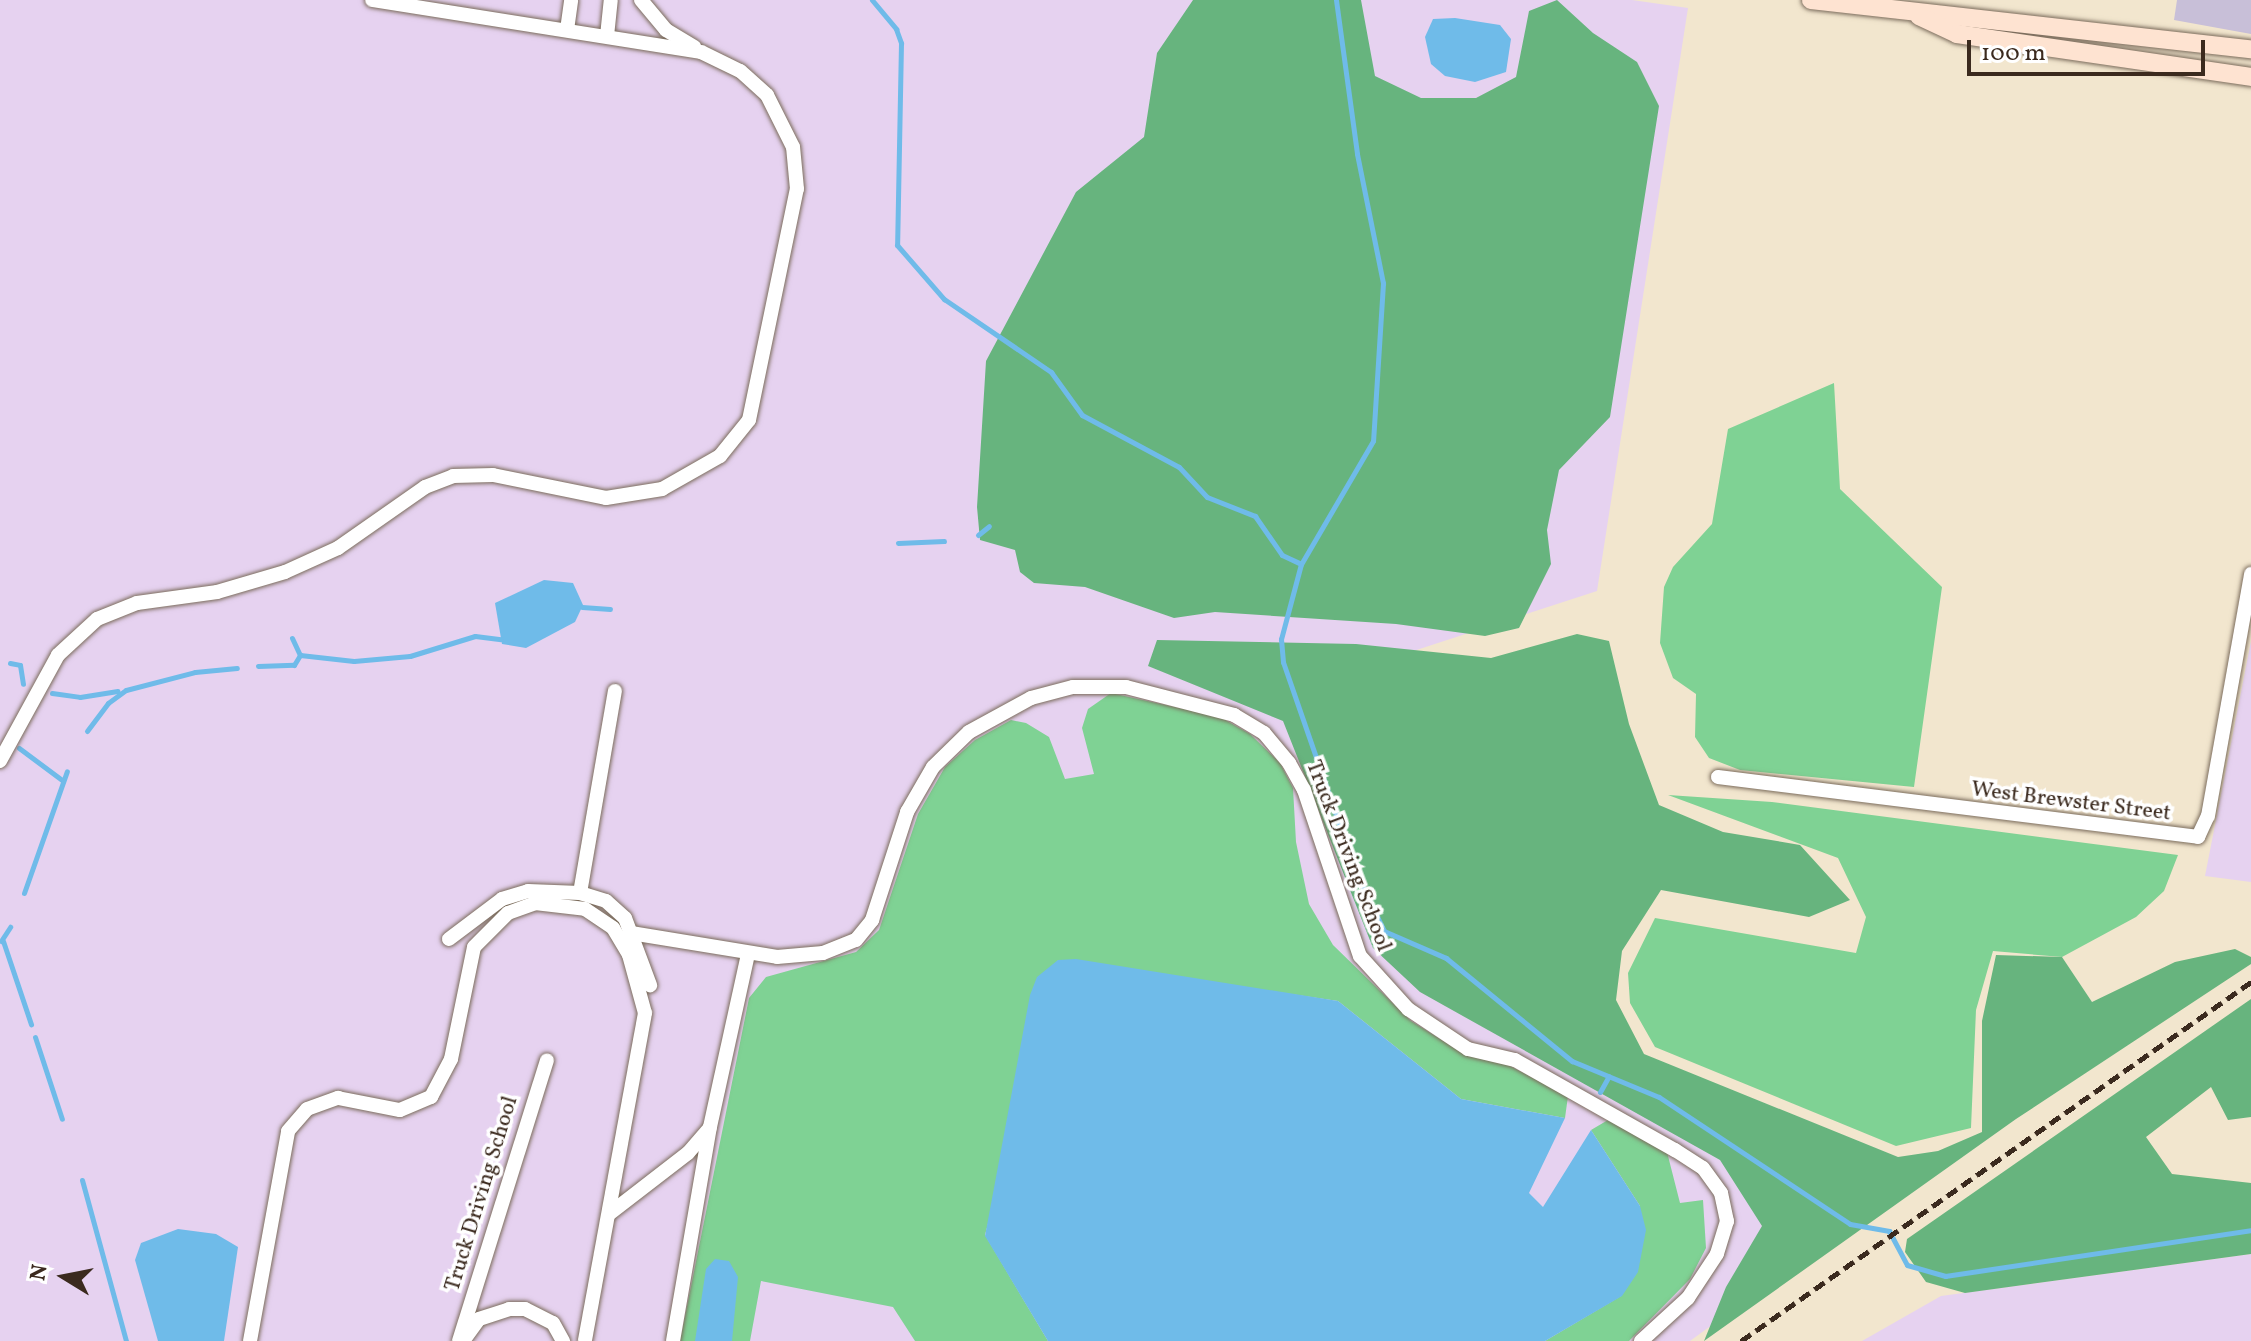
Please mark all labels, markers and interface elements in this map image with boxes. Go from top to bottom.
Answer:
scale bar [1971,24,2209,74]
text: 100 m [1981,37,2046,71]
street label: Truck Driving School [1299,757,1397,955]
street label: West Brewster Street [1970,777,2172,827]
street label: Truck Driving School [440,1093,524,1295]
north arrow [24,1237,104,1317]
text: N [23,1262,57,1283]

